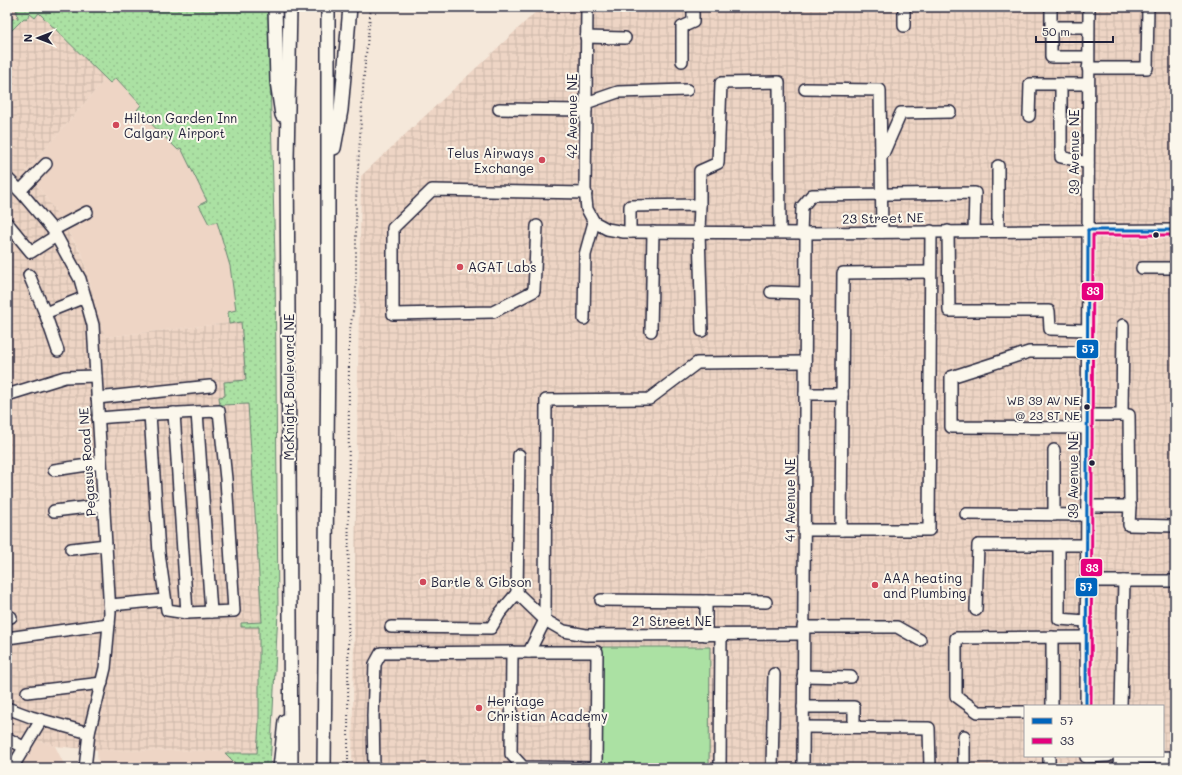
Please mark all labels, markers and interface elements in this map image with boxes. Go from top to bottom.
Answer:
north arrow [18,18,58,58]
scale bar [1036,18,1113,44]
text: 50 m [1042,23,1070,39]
text: N [20,34,35,42]
street label: 42 Avenue NE [563,73,580,159]
place label: Hilton Garden Inn Calgary Airport [124,109,237,141]
street label: 39 Avenue NE [1065,109,1082,195]
marker: Hilton Garden Inn Calgary Airport [111,120,121,130]
place label: Telus Airways Exchange [447,144,534,176]
marker: Telus Airways Exchange [537,155,547,165]
street label: 23 Street NE [842,208,924,227]
unlabelled marker [1151,230,1161,240]
place label: AGAT Labs [468,258,537,275]
marker: AGAT Labs [455,262,465,272]
line badge: 33 [1081,282,1104,301]
text: 33 [1086,283,1100,298]
street label: McKnight Boulevard NE [280,314,297,460]
line badge: 57 [1076,339,1099,359]
text: 57 [1082,341,1094,356]
place label: WB 39 AV NE @ 23 ST NE [1006,392,1080,423]
marker: WB 39 AV NE @ 23 ST NE [1082,402,1092,412]
street label: Pegasus Road NE [74,407,99,517]
street label: 39 Avenue NE [1064,433,1081,519]
street label: 41 Avenue NE [781,458,798,542]
unlabelled marker [1087,458,1097,468]
line badge: 33 [1080,558,1103,577]
text: 33 [1085,560,1099,575]
place label: AAA heating and Plumbing [883,569,966,601]
place label: Bartle & Gibson [431,573,532,590]
marker: Bartle & Gibson [418,577,428,587]
line badge: 57 [1075,577,1098,597]
text: 57 [1080,579,1092,594]
marker: AAA heating and Plumbing [870,580,880,590]
street label: 21 Street NE [632,612,712,629]
place label: Heritage Christian Academy [487,692,608,724]
marker: Heritage Christian Academy [474,703,484,713]
legend [1024,705,1164,757]
text: 57 [1060,712,1074,728]
text: 33 [1060,732,1074,748]

